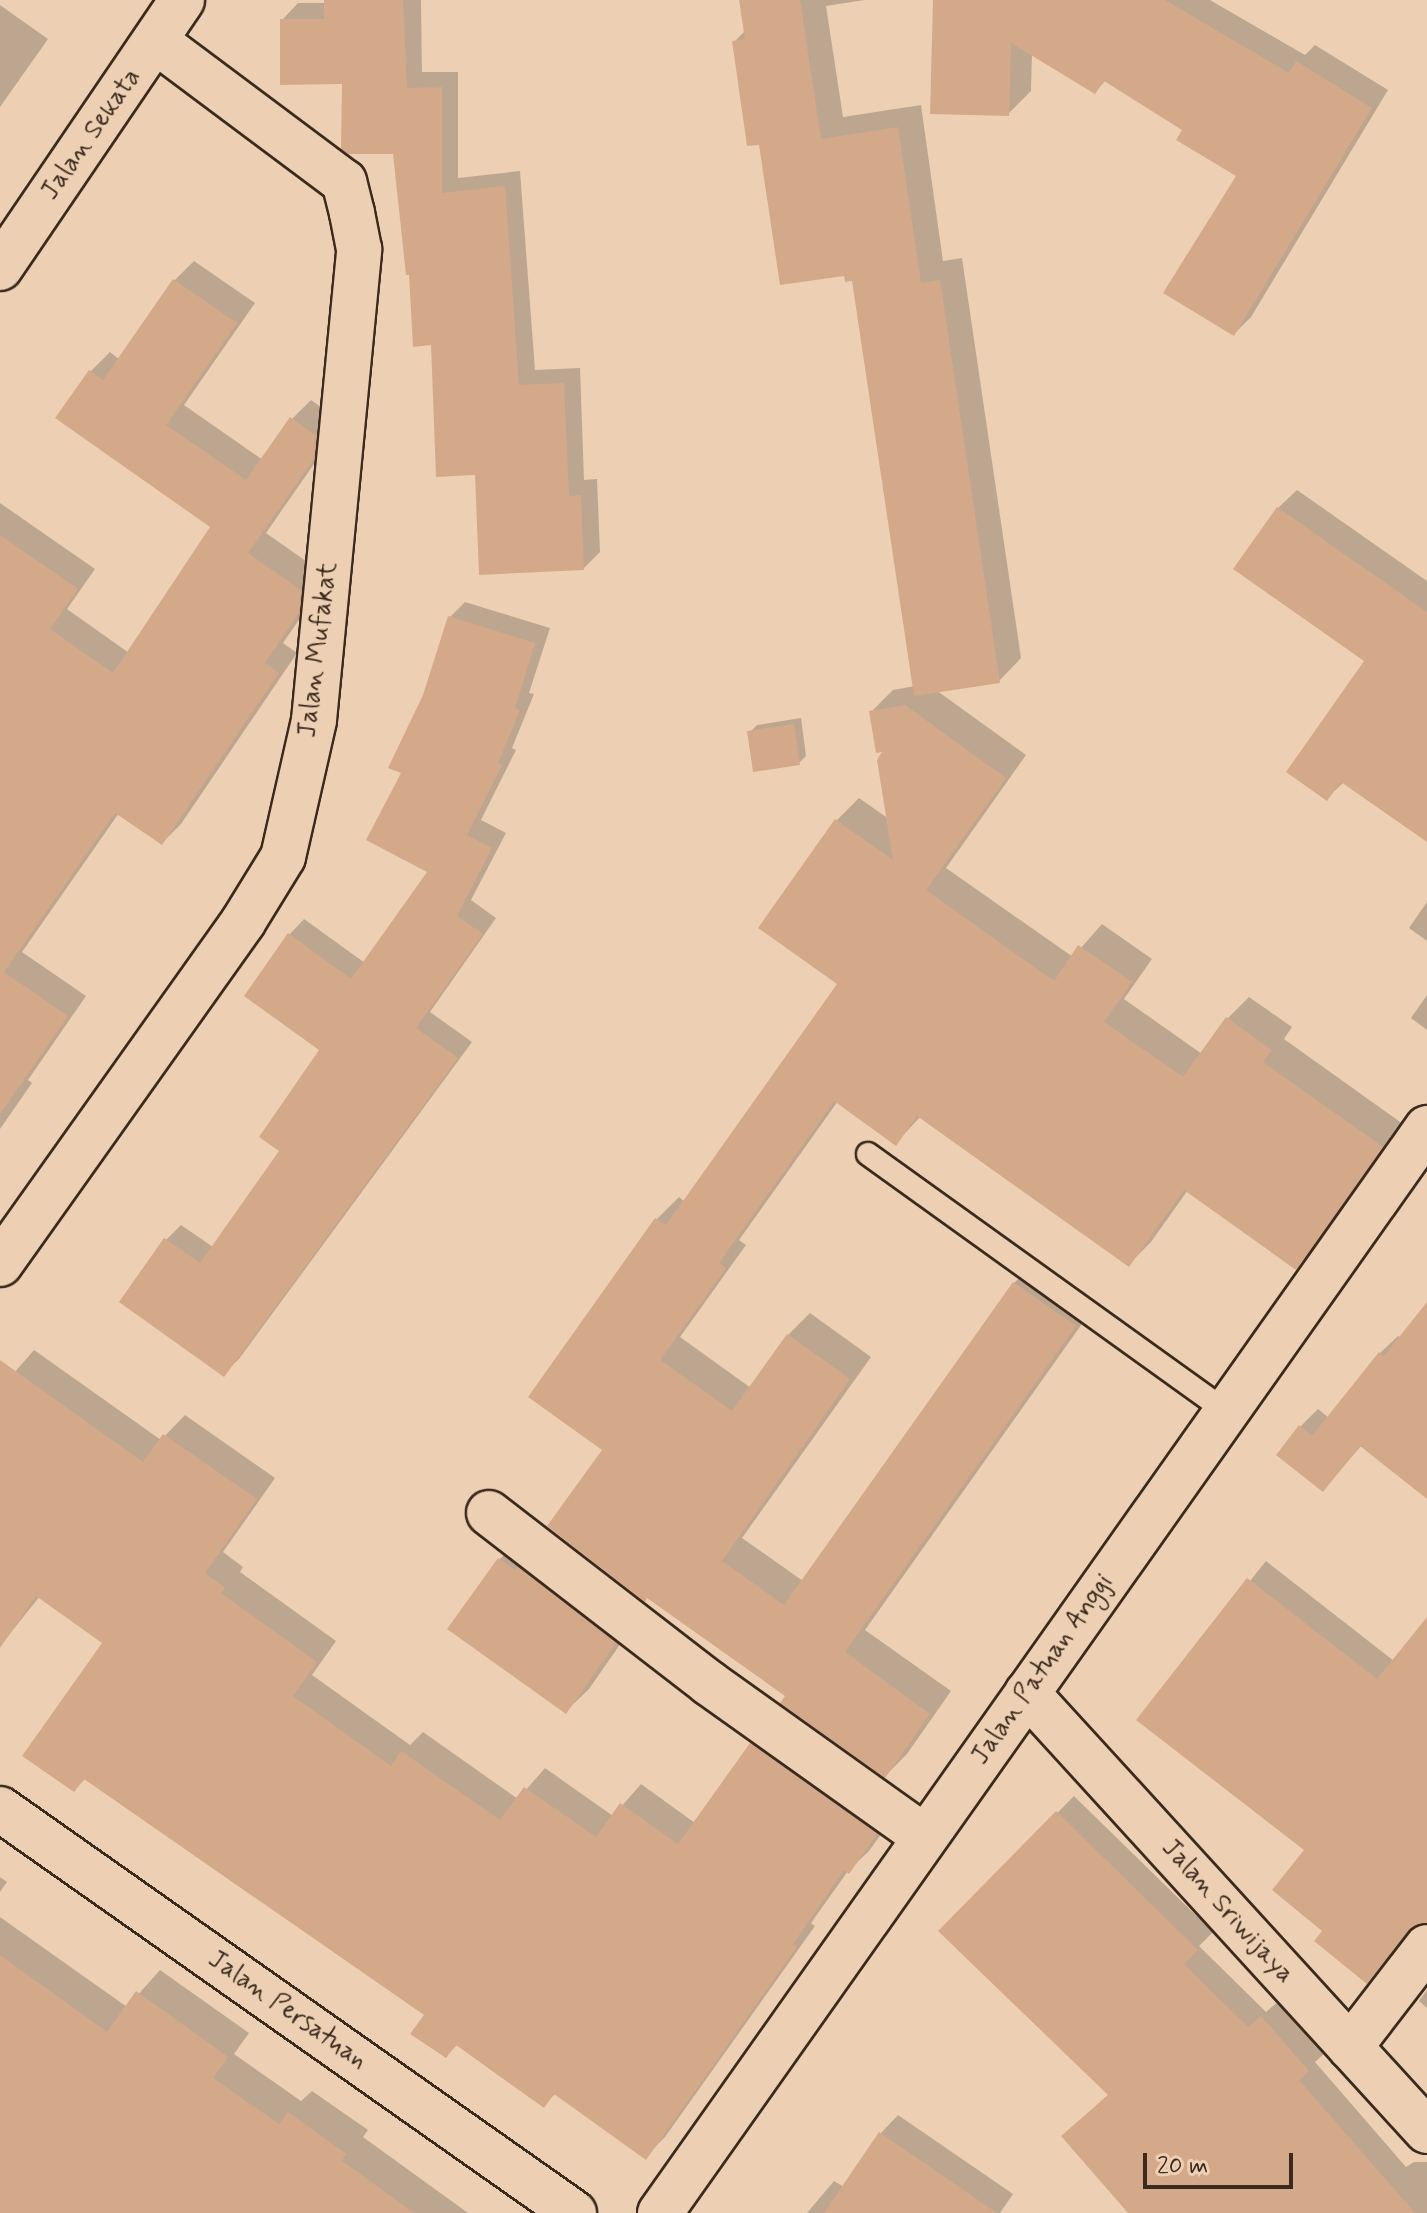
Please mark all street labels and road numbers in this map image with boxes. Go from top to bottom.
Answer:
street label: Jalan Sekata [35,62,149,208]
street label: Jalan Mufakat [293,561,345,739]
street label: Jalan Patuan Anggi [966,1570,1120,1770]
street label: Jalan Sriwijaya [1154,1833,1300,1991]
street label: Jalan Persatuan [202,1945,372,2077]

